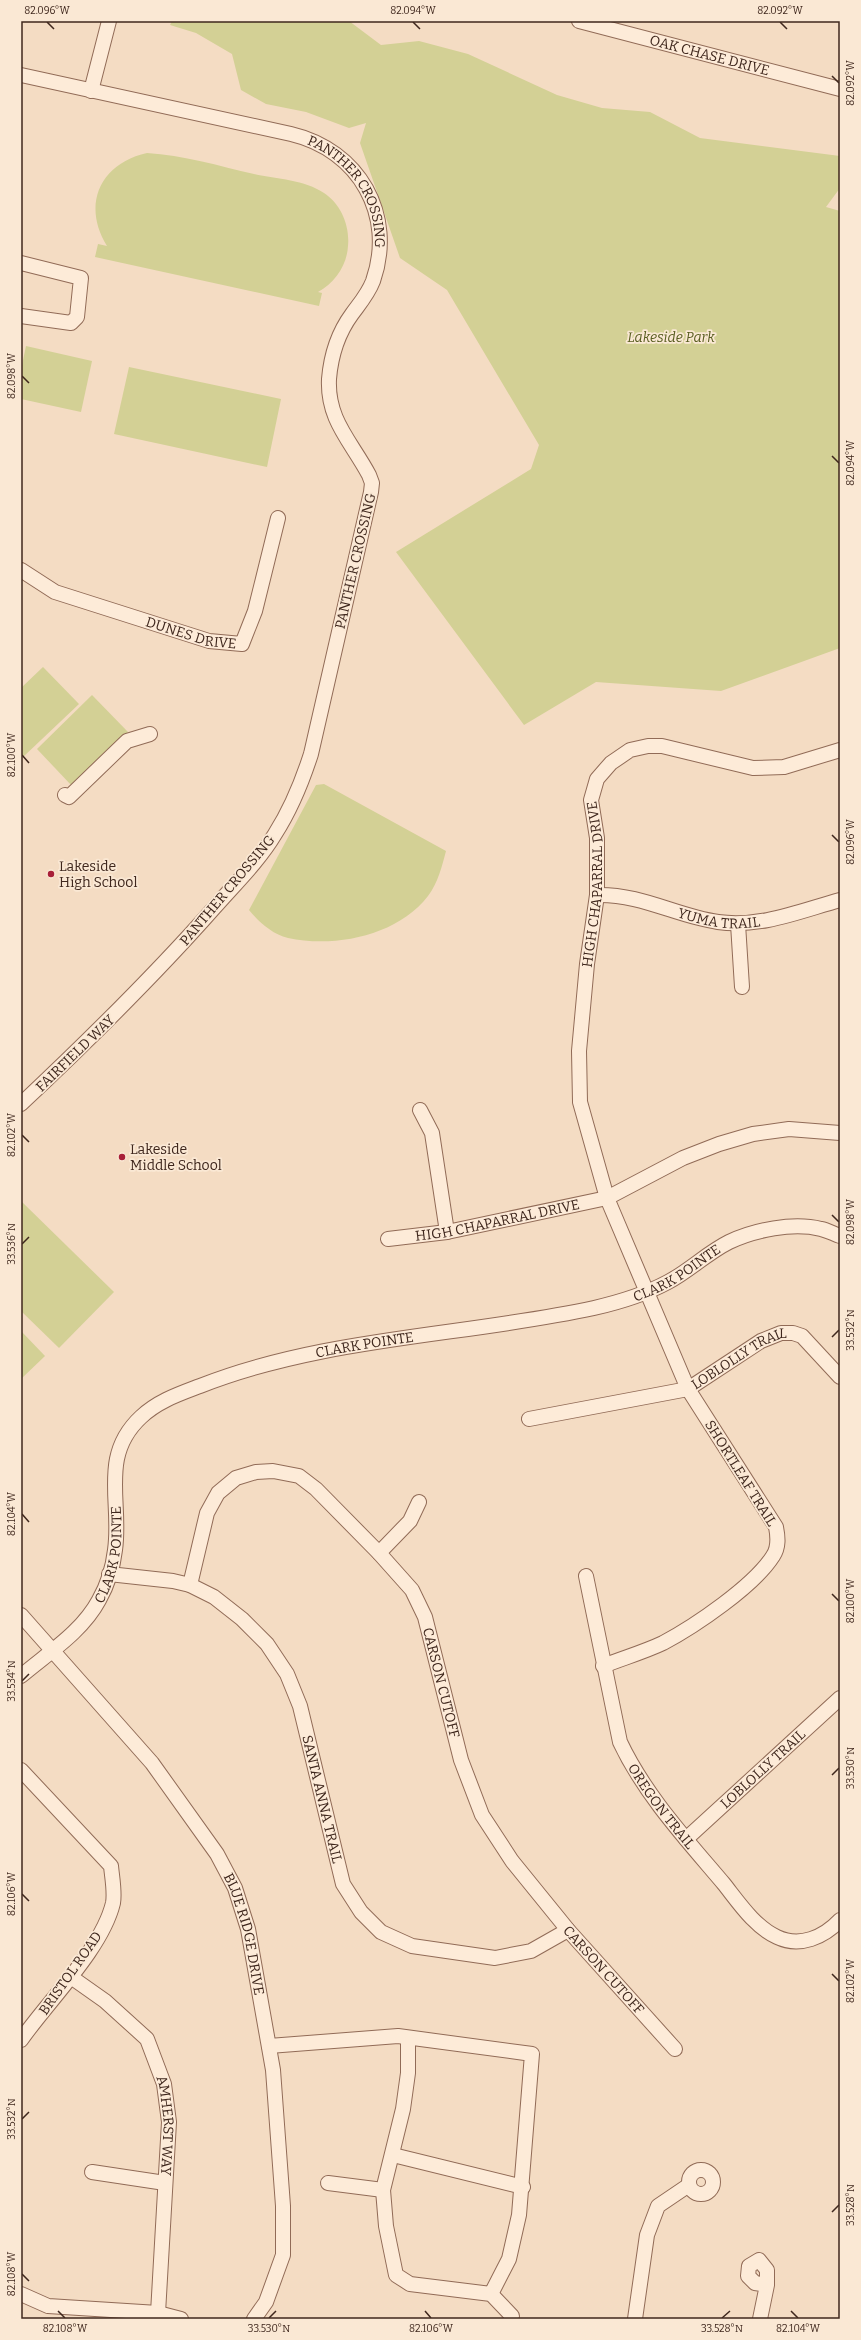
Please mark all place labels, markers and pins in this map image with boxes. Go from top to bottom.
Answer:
place label: Lakeside High School [59,858,137,891]
marker: Lakeside High School [46,869,56,879]
place label: Lakeside Middle School [130,1141,222,1174]
marker: Lakeside Middle School [117,1152,127,1162]

